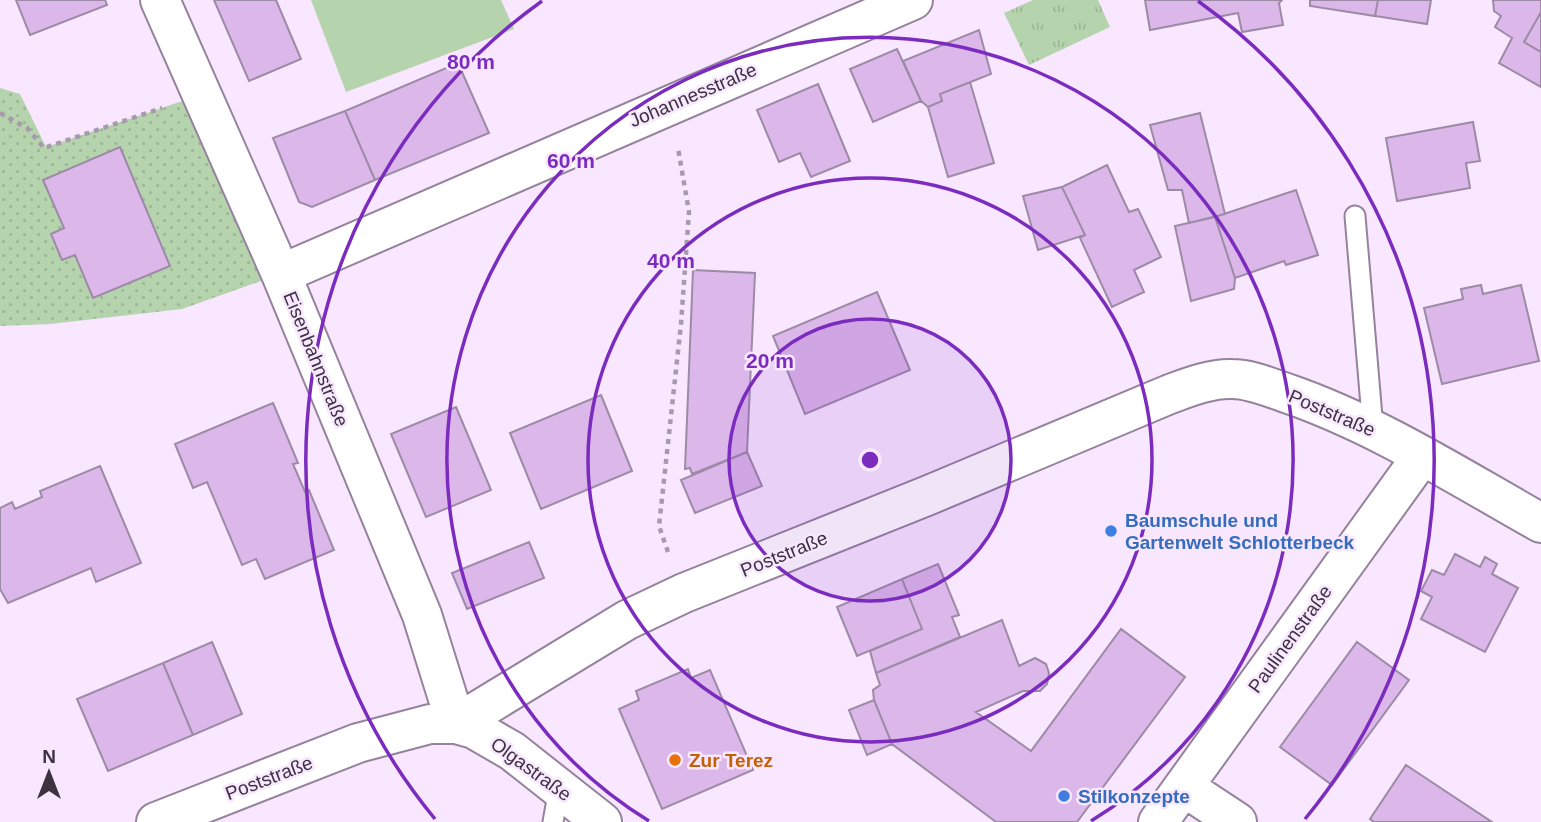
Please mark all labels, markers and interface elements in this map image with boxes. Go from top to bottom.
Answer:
text: 80 m [447,50,495,73]
street label: Johannesstraße [626,59,760,131]
text: 60 m [547,149,595,172]
text: 40 m [647,249,695,272]
street label: Eisenbahnstraße [279,288,353,430]
text: 20 m [746,349,794,372]
street label: Poststraße [1286,385,1378,441]
centre of rings [858,448,882,472]
place label: Baumschule und Gartenwelt Schlotterbeck [1125,510,1355,553]
marker: Baumschule und Gartenwelt Schlotterbeck [1103,523,1119,539]
street label: Poststraße [737,527,831,581]
street label: Paulinenstraße [1244,581,1336,697]
street label: Olgastraße [487,733,575,805]
north arrow [14,738,84,808]
text: N [42,746,56,767]
place label: Zur Terez [689,750,773,771]
street label: Poststraße [222,752,316,804]
marker: Zur Terez [667,752,683,768]
place label: Stilkonzepte [1078,786,1190,807]
marker: Stilkonzepte [1056,788,1072,804]

